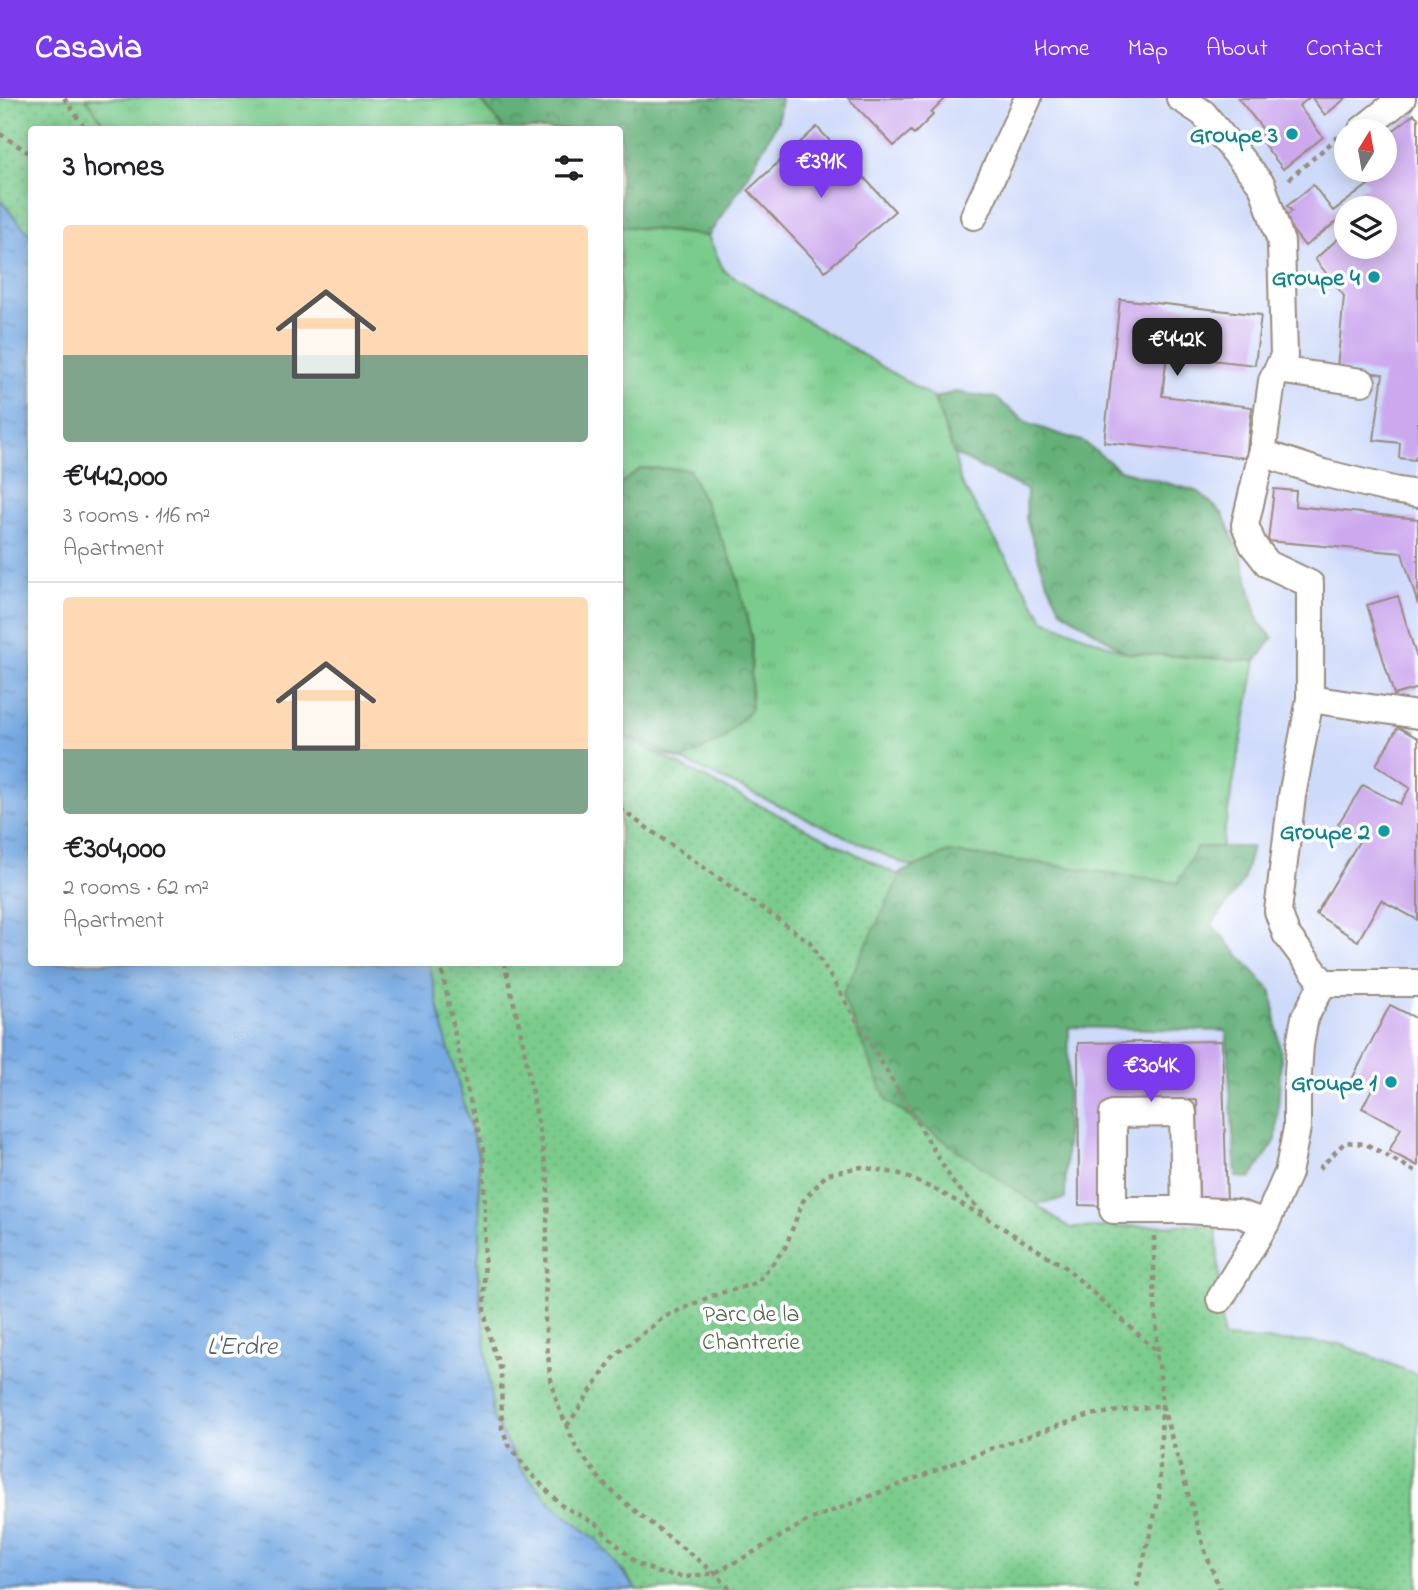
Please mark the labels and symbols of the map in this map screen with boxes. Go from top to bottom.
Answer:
place label: Groupe 3 [1190,119,1278,154]
north arrow [1334,119,1396,182]
marker: Groupe 3 [1284,126,1300,142]
pin: €391K [772,140,870,200]
place label: Groupe 4 [1272,262,1360,297]
marker: Groupe 4 [1366,269,1382,285]
pin: €442K [1128,318,1226,378]
place label: Groupe 2 [1280,816,1370,851]
marker: Groupe 2 [1376,823,1392,839]
pin: €304K [1102,1044,1200,1104]
place label: Groupe 1 [1291,1067,1377,1102]
marker: Groupe 1 [1383,1074,1399,1090]
park label: Parc de la Chantrerie [702,1298,800,1361]
water label: L'Erdre [207,1329,279,1367]

